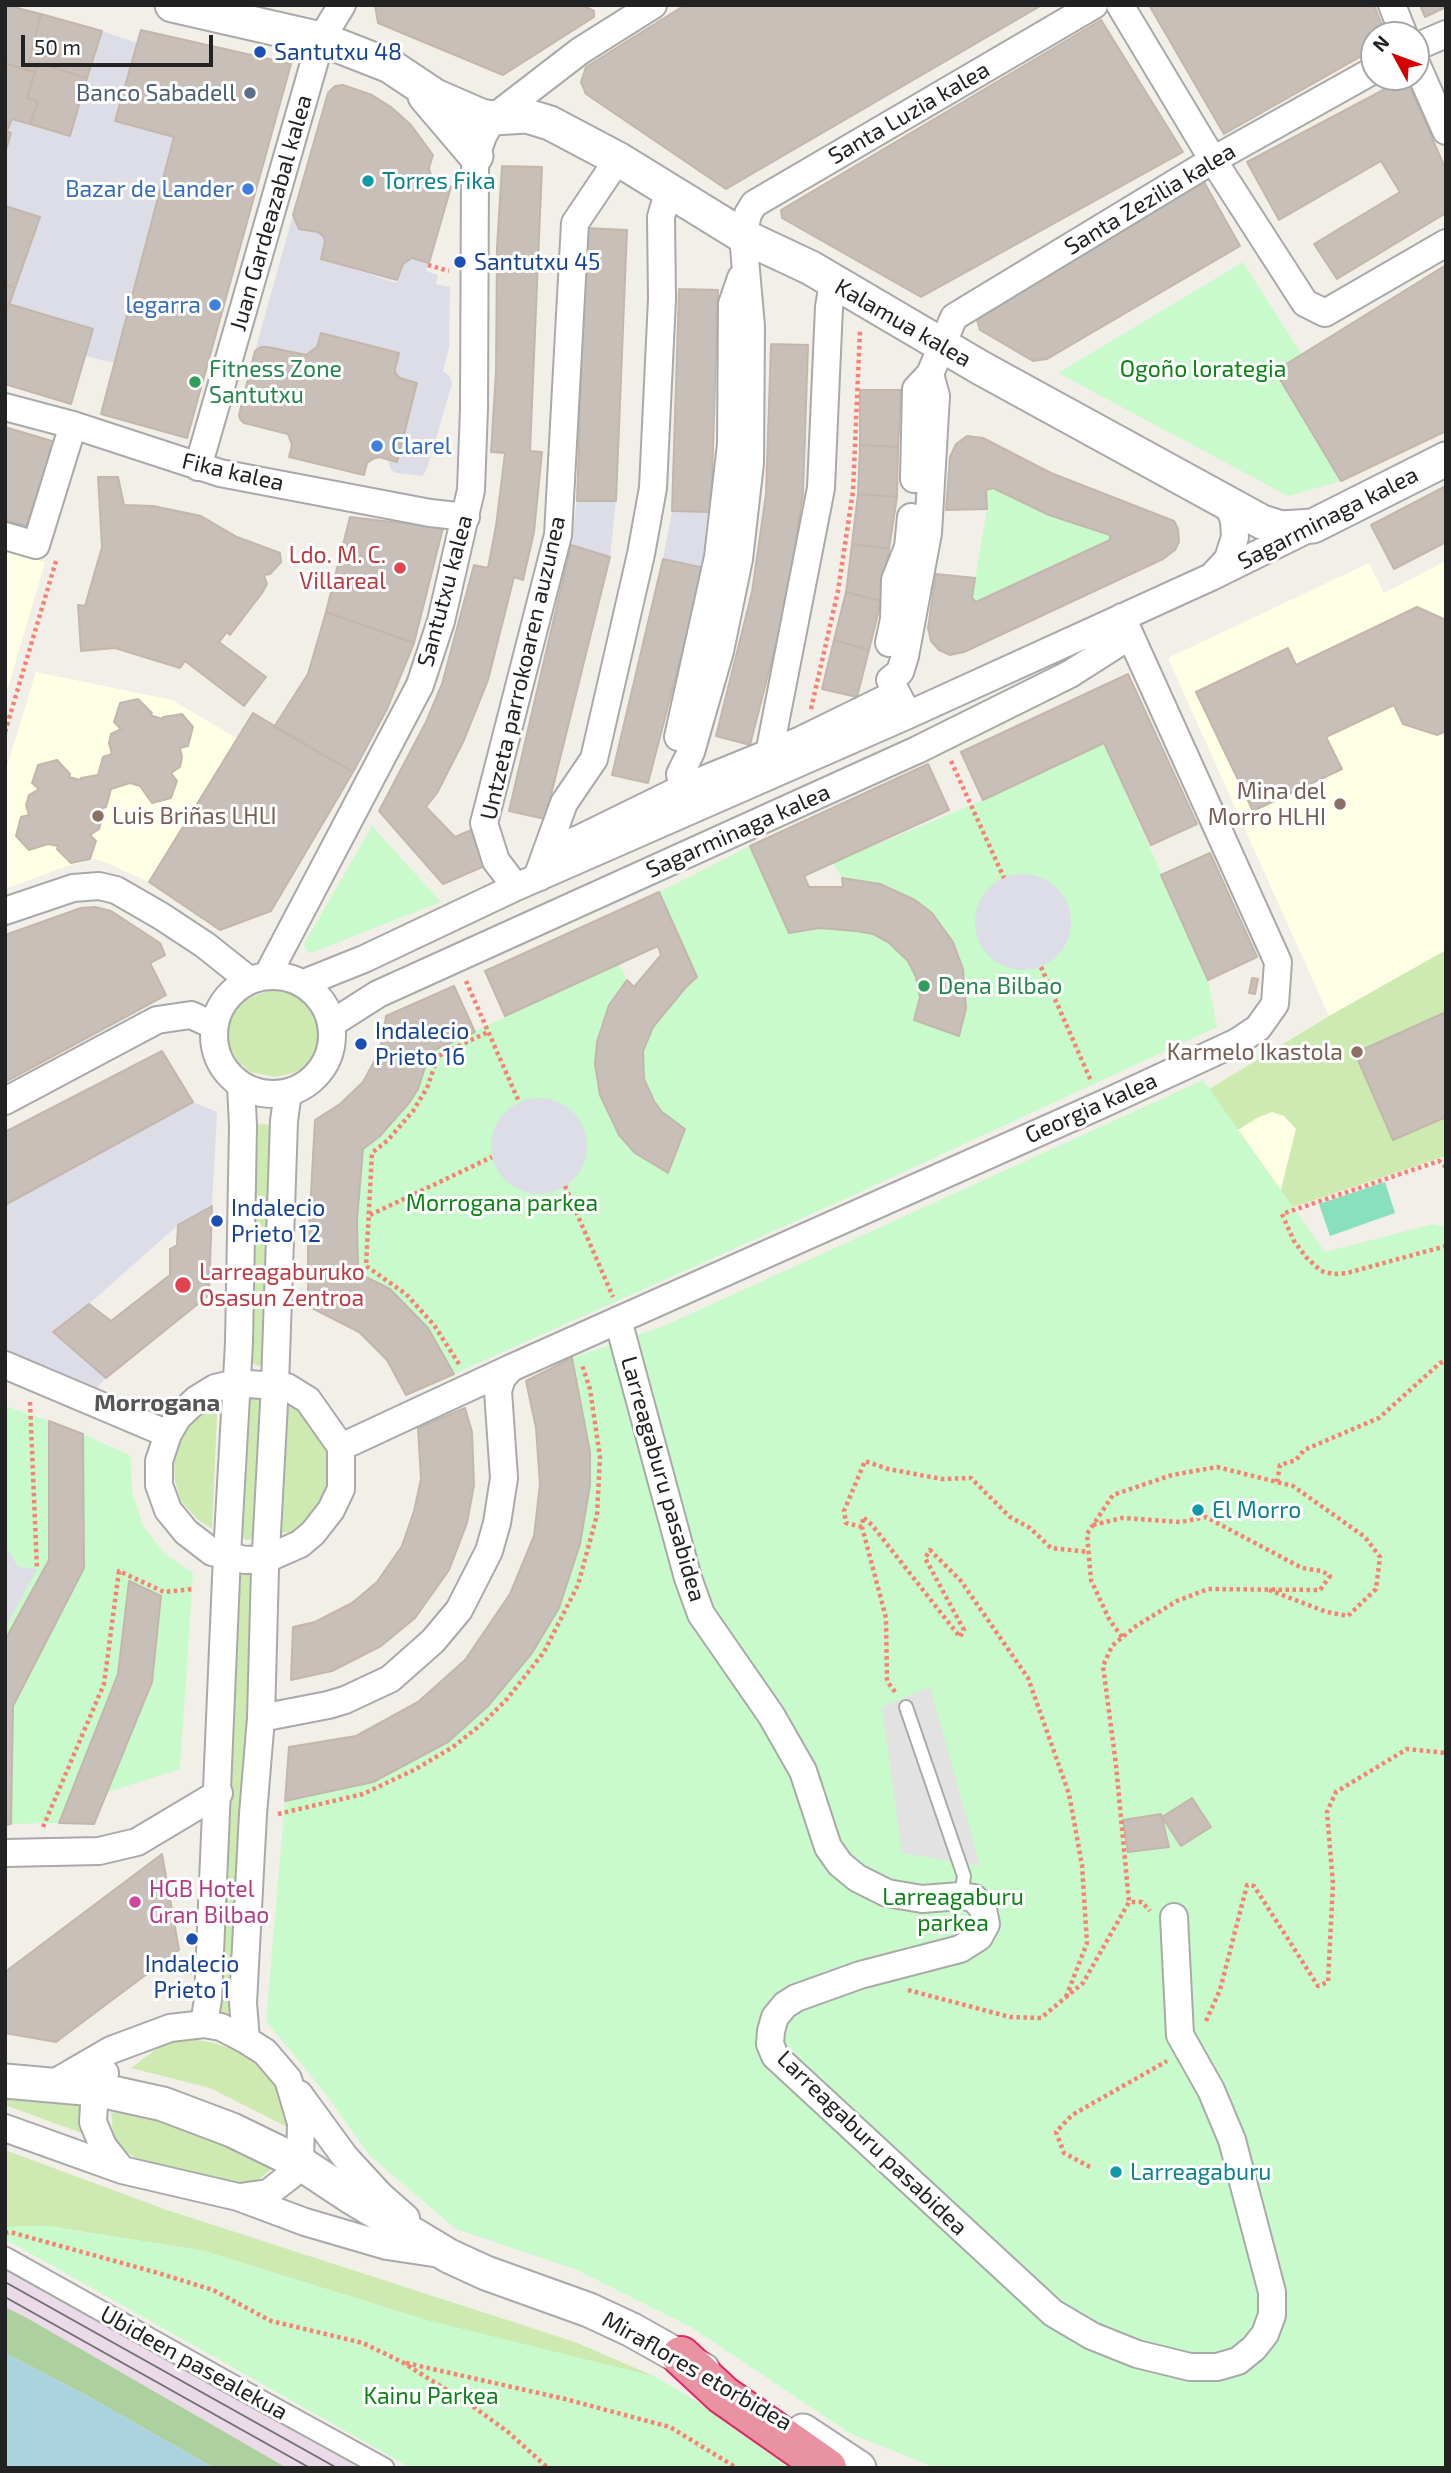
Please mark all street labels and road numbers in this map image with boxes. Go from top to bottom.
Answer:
street label: Santa Luzia kalea [823,56,995,170]
street label: Juan Gardeazabal kalea [224,92,318,334]
street label: Santa Zezilia kalea [1059,137,1241,261]
street label: Kalamua kalea [830,273,976,373]
street label: Fika kalea [179,447,287,497]
street label: Sagarminaga kalea [1233,461,1423,575]
street label: Santutxu kalea [411,512,479,670]
street label: Untzeta parrokoaren auzunea [475,513,571,823]
street label: Sagarminaga kalea [642,778,834,884]
street label: Georgia kalea [1021,1067,1161,1149]
street label: Larreagaburu pasabidea [615,1353,711,1605]
street label: Larreagaburu pasabidea [771,2045,973,2241]
street label: Ubideen pasealekua [96,2300,292,2426]
street label: Miraflores etorbidea [597,2305,797,2437]

